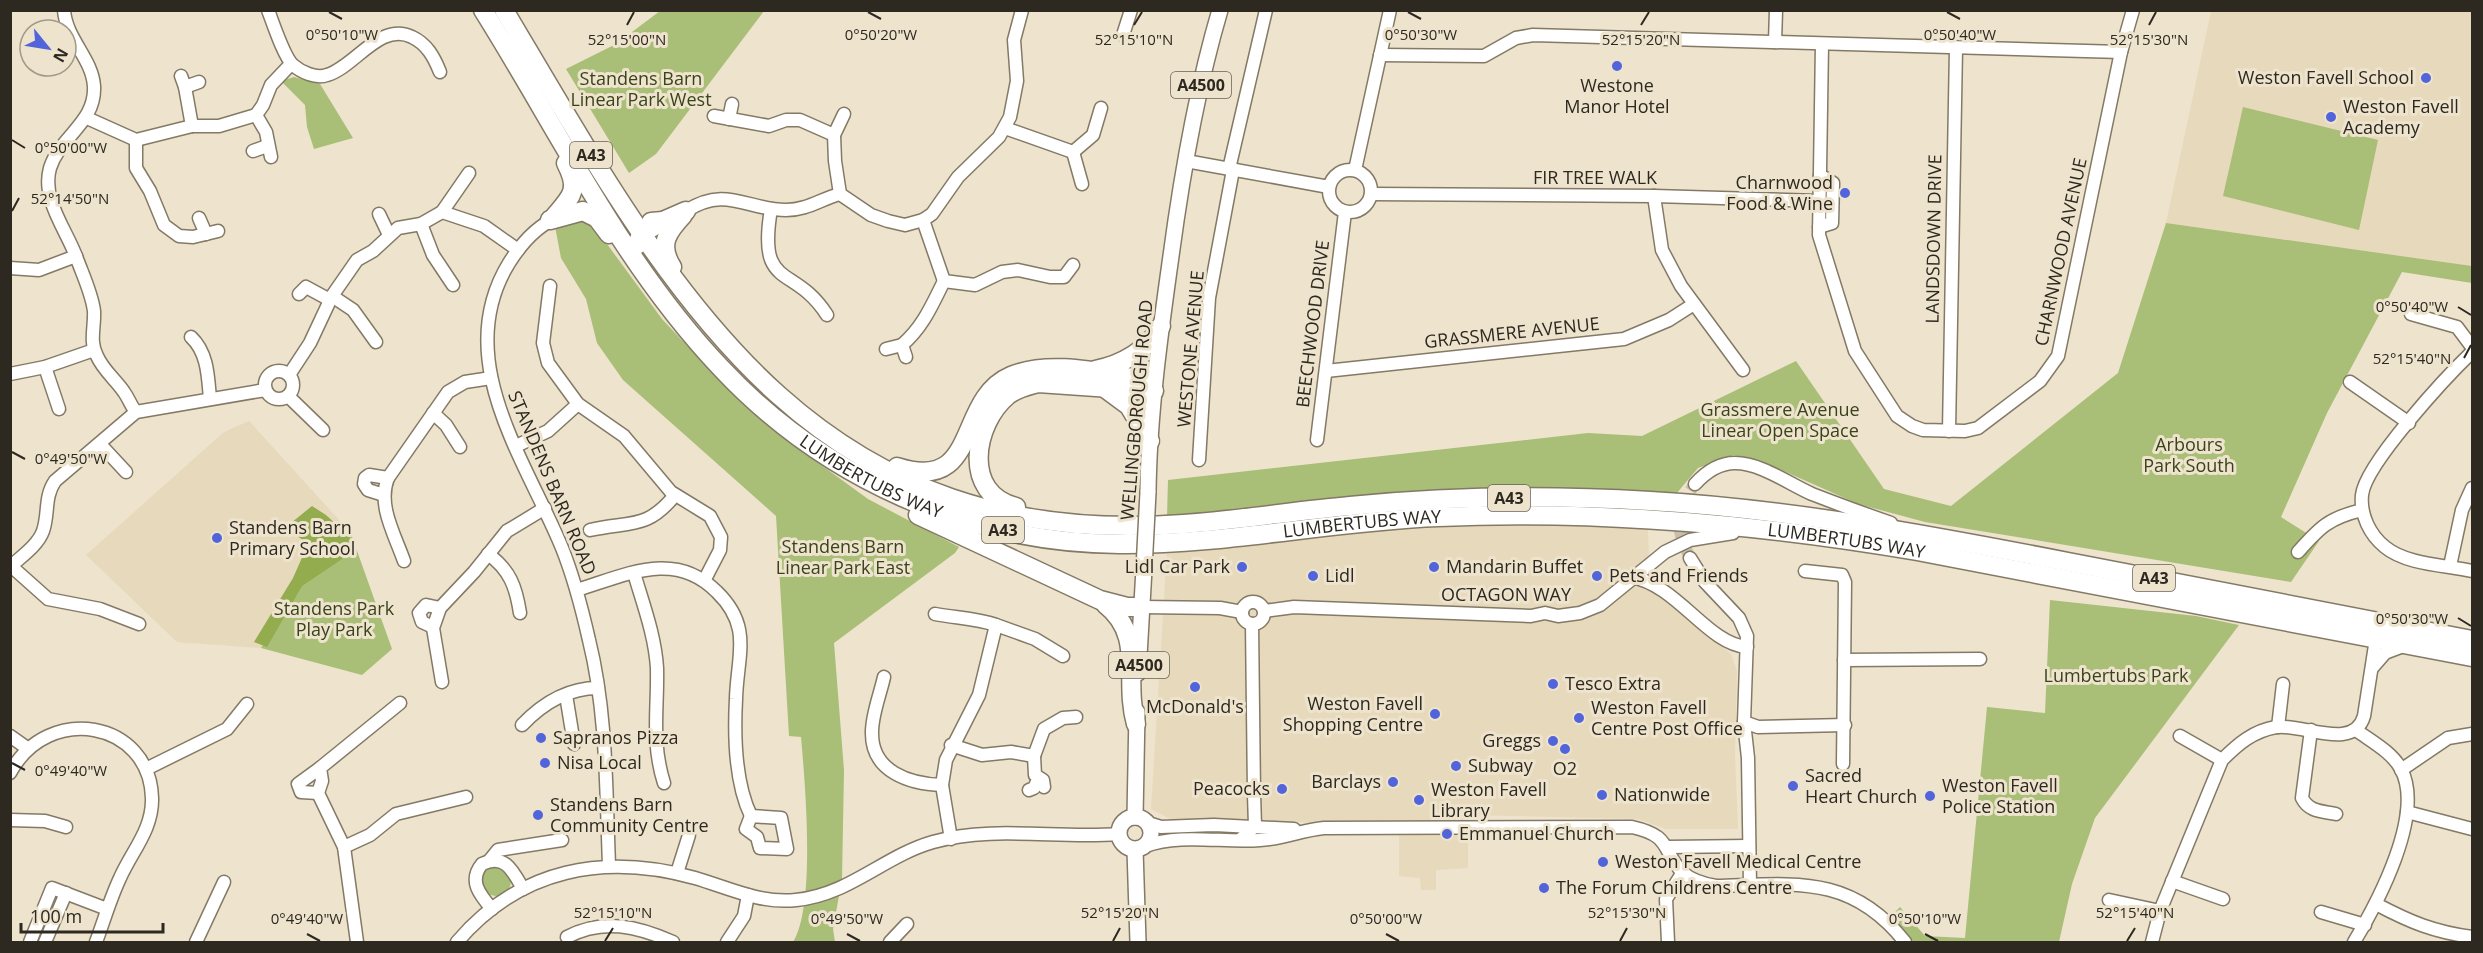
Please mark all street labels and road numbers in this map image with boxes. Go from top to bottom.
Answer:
road number: A4500 [1171,72,1231,98]
road number: A43 [570,142,612,168]
street label: LANDSDOWN DRIVE [1920,154,1946,324]
street label: CHARNWOOD AVENUE [2028,155,2092,348]
street label: FIR TREE WALK [1533,165,1658,189]
street label: BEECHWOOD DRIVE [1290,239,1334,409]
street label: WESTONE AVENUE [1171,269,1209,428]
street label: WELLINGBOROUGH ROAD [1114,299,1158,521]
street label: GRASSMERE AVENUE [1423,311,1601,353]
street label: STANDENS BARN ROAD [503,387,603,578]
street label: LUMBERTUBS WAY [795,429,947,523]
road number: A43 [1488,485,1530,511]
street label: LUMBERTUBS WAY [1281,504,1442,543]
road number: A43 [982,517,1024,543]
street label: LUMBERTUBS WAY [1766,517,1928,563]
road number: A43 [2133,565,2175,591]
street label: OCTAGON WAY [1441,582,1572,606]
road number: A4500 [1109,652,1169,678]

